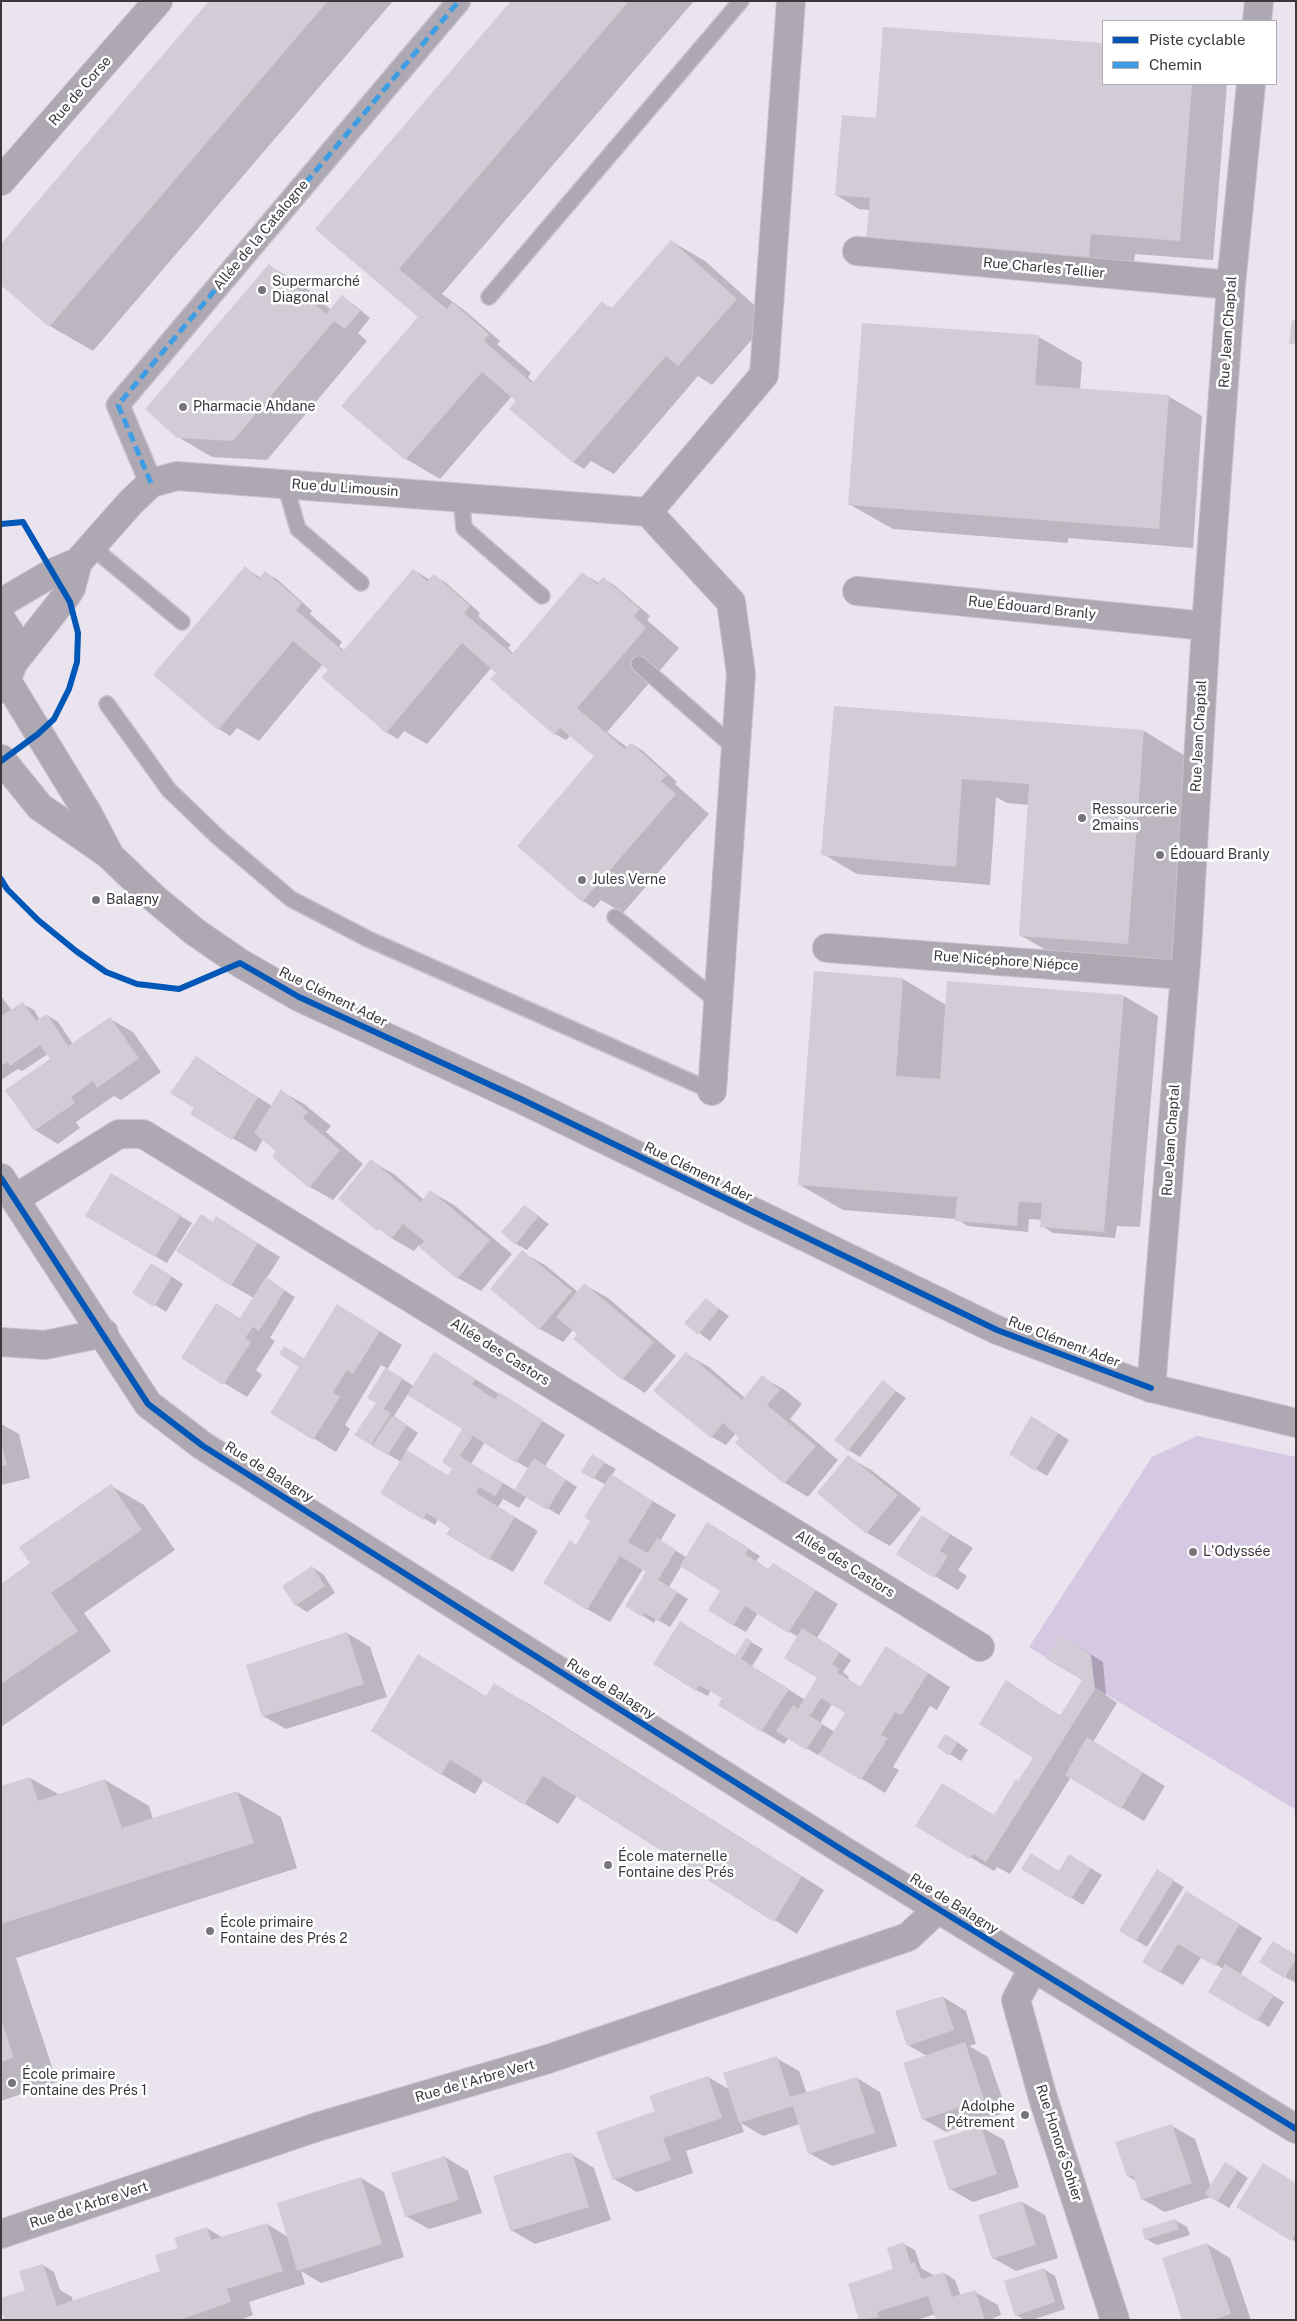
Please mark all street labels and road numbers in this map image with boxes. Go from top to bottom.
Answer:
street label: Rue de Corse [45,53,115,129]
street label: Allée de la Catalogne [210,176,312,294]
street label: Rue Charles Tellier [982,254,1106,282]
street label: Rue Jean Chaptal [1216,275,1240,389]
street label: Rue du Limousin [291,476,399,500]
street label: Rue Édouard Branly [967,593,1097,623]
street label: Rue Jean Chaptal [1188,680,1210,792]
street label: Rue Nicéphore Niépce [933,948,1079,974]
street label: Rue Clément Ader [276,963,390,1031]
street label: Rue Jean Chaptal [1159,1083,1183,1197]
street label: Rue Clément Ader [641,1138,755,1206]
street label: Rue Clément Ader [1006,1313,1122,1371]
street label: Allée des Castors [447,1315,553,1389]
street label: Rue de Balagny [221,1438,317,1506]
street label: Allée des Castors [792,1527,898,1601]
street label: Rue de Balagny [563,1655,659,1723]
street label: Rue de Balagny [906,1870,1002,1938]
street label: Rue de l'Arbre Vert [413,2056,537,2106]
street label: Rue Honoré Sohier [1032,2082,1086,2204]
street label: Rue de l'Arbre Vert [28,2178,150,2232]

